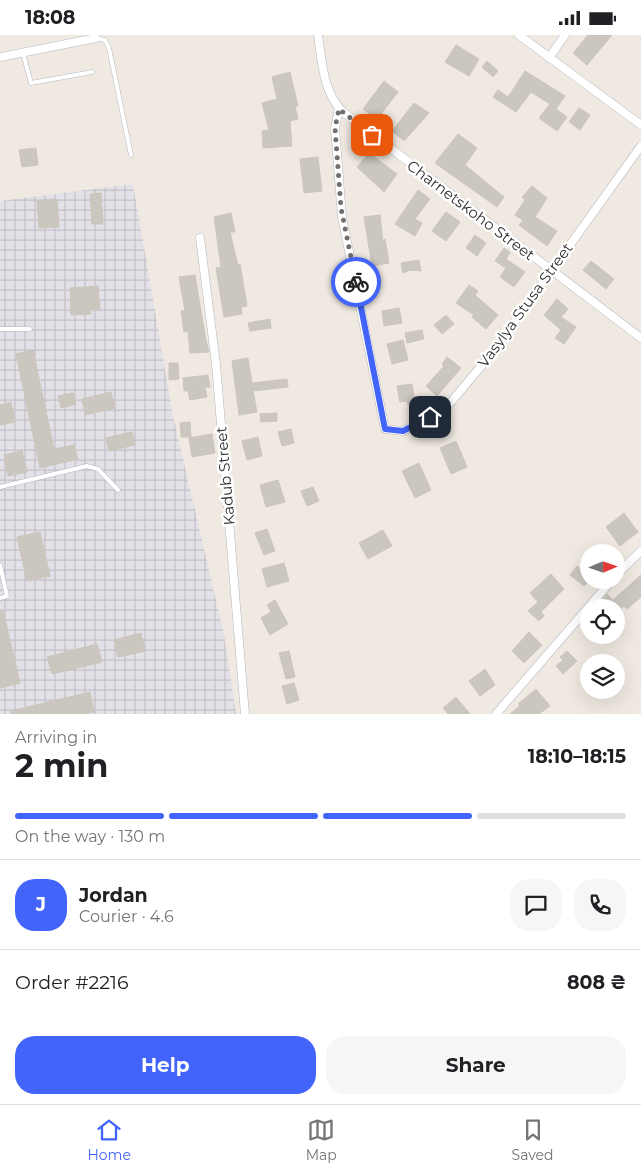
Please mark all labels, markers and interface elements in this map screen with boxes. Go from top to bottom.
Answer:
text: 18:08 [25,6,75,29]
pin [351,114,393,156]
icon: bag [358,121,386,149]
street label: Charnetskoho Street [403,156,539,264]
street label: Vasylya Stusa Street [473,239,577,371]
courier [331,257,381,307]
icon: bike [342,268,370,296]
pin [409,396,451,438]
icon: home [416,403,444,431]
street label: Kadub Street [211,426,239,526]
north arrow [580,544,625,589]
map controls [580,544,625,699]
button: locate [580,599,625,644]
button: layers [580,654,625,699]
text: Arriving in [15,728,97,747]
text: 18:10–18:15 [528,745,626,768]
text: 2 min [15,746,108,785]
text: On the way · 130 m [15,827,165,846]
button: chat [510,879,562,931]
button: phone [574,879,626,931]
text: Jordan [79,884,148,907]
text: J [36,893,46,916]
text: Courier · 4.6 [79,907,174,926]
text: Order #2216 [15,971,129,994]
text: 808 ₴ [567,971,626,994]
button: Help [15,1036,316,1094]
button: Share [326,1036,626,1094]
tab: Home [87,1116,131,1164]
tab: Map [306,1116,337,1164]
tab: Saved [512,1116,554,1164]

